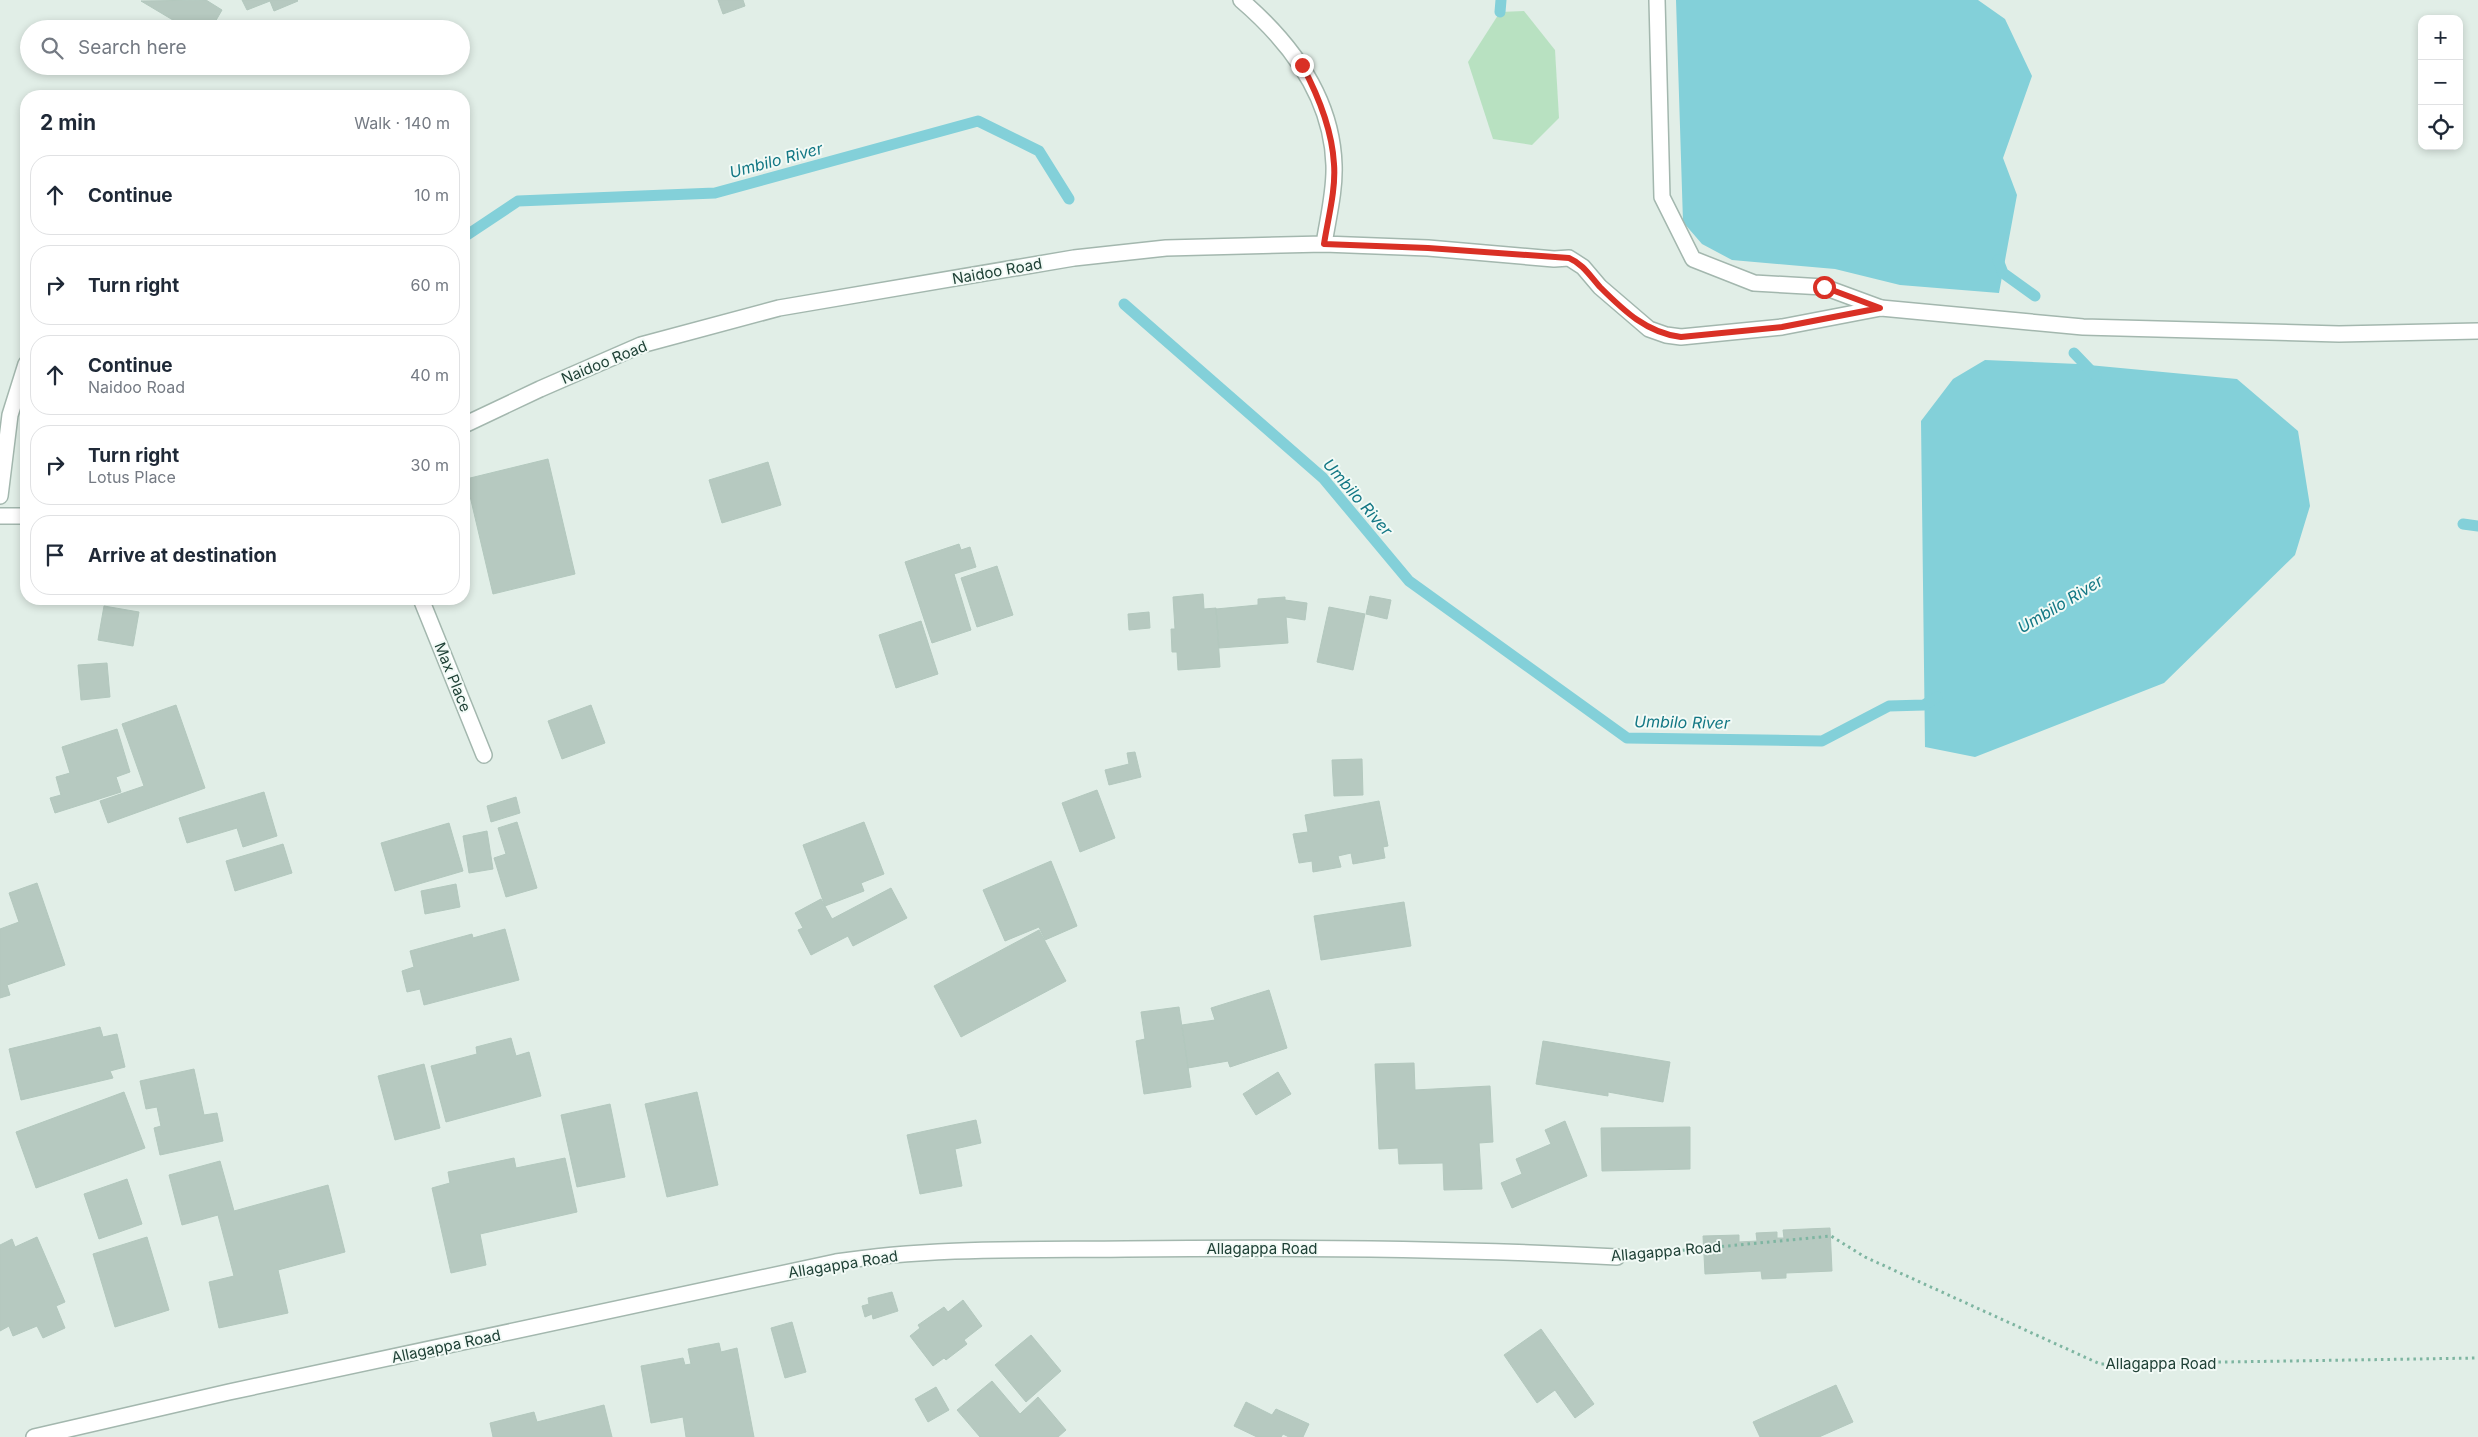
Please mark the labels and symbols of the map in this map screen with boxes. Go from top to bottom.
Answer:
route end [1291,54,1314,77]
water label: Umbilo River [727,138,826,182]
street label: Naidoo Road [951,254,1043,288]
route start [1813,276,1836,299]
street label: Naidoo Road [558,336,650,388]
water label: Umbilo River [1319,454,1398,540]
water label: Umbilo River [2014,570,2107,637]
street label: Max Place [430,639,476,715]
water label: Umbilo River [1634,711,1731,733]
street label: Allagappa Road [1610,1237,1722,1265]
street label: Allagappa Road [1207,1239,1318,1258]
street label: Allagappa Road [787,1246,899,1282]
street label: Allagappa Road [390,1325,502,1367]
street label: Allagappa Road [2106,1354,2217,1373]

